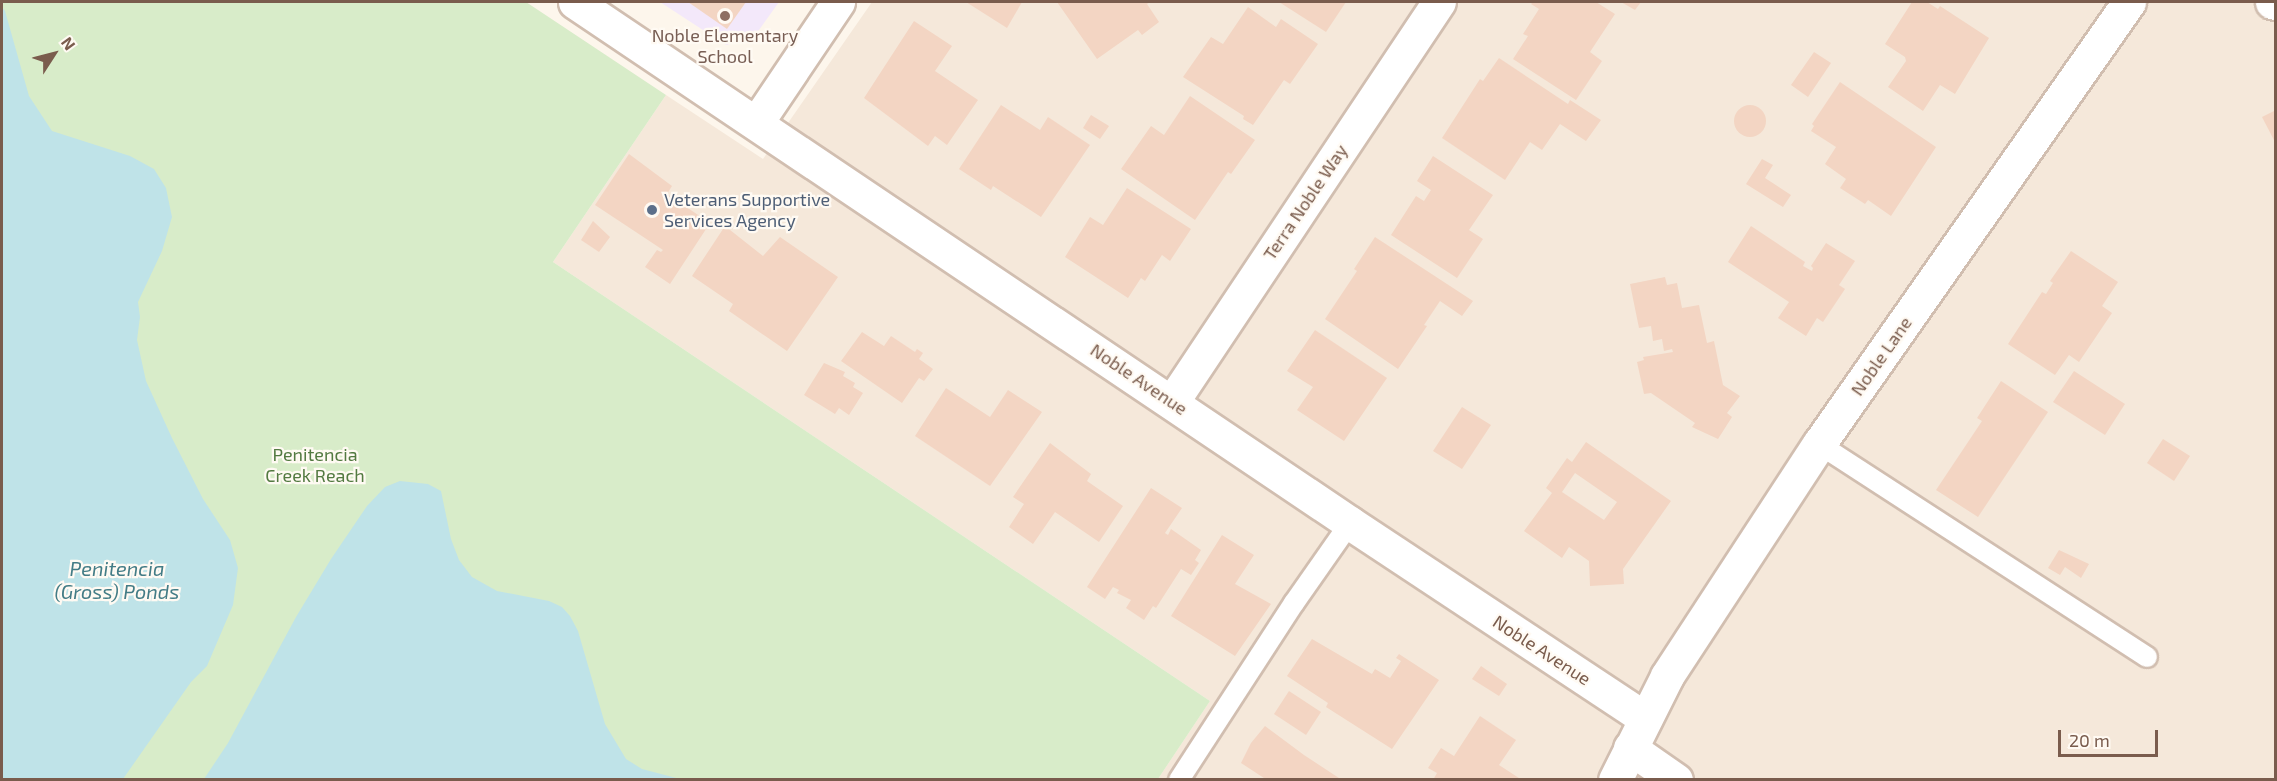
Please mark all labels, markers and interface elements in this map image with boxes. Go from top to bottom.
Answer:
marker: Noble Elementary School [718,9,732,23]
north arrow [24,24,84,84]
place label: Noble Elementary School [652,25,798,68]
text: N [58,33,80,53]
street label: Terra Noble Way [1258,140,1352,264]
place label: Veterans Supportive Services Agency [664,189,830,232]
marker: Veterans Supportive Services Agency [645,203,659,217]
street label: Noble Lane [1846,312,1916,400]
street label: Noble Avenue [1086,339,1192,419]
park label: Penitencia Creek Reach [265,444,365,486]
water label: Penitencia (Gross) Ponds [55,557,179,604]
street label: Noble Avenue [1489,610,1595,690]
scale bar [2061,718,2162,756]
text: 20 m [2069,729,2110,751]

